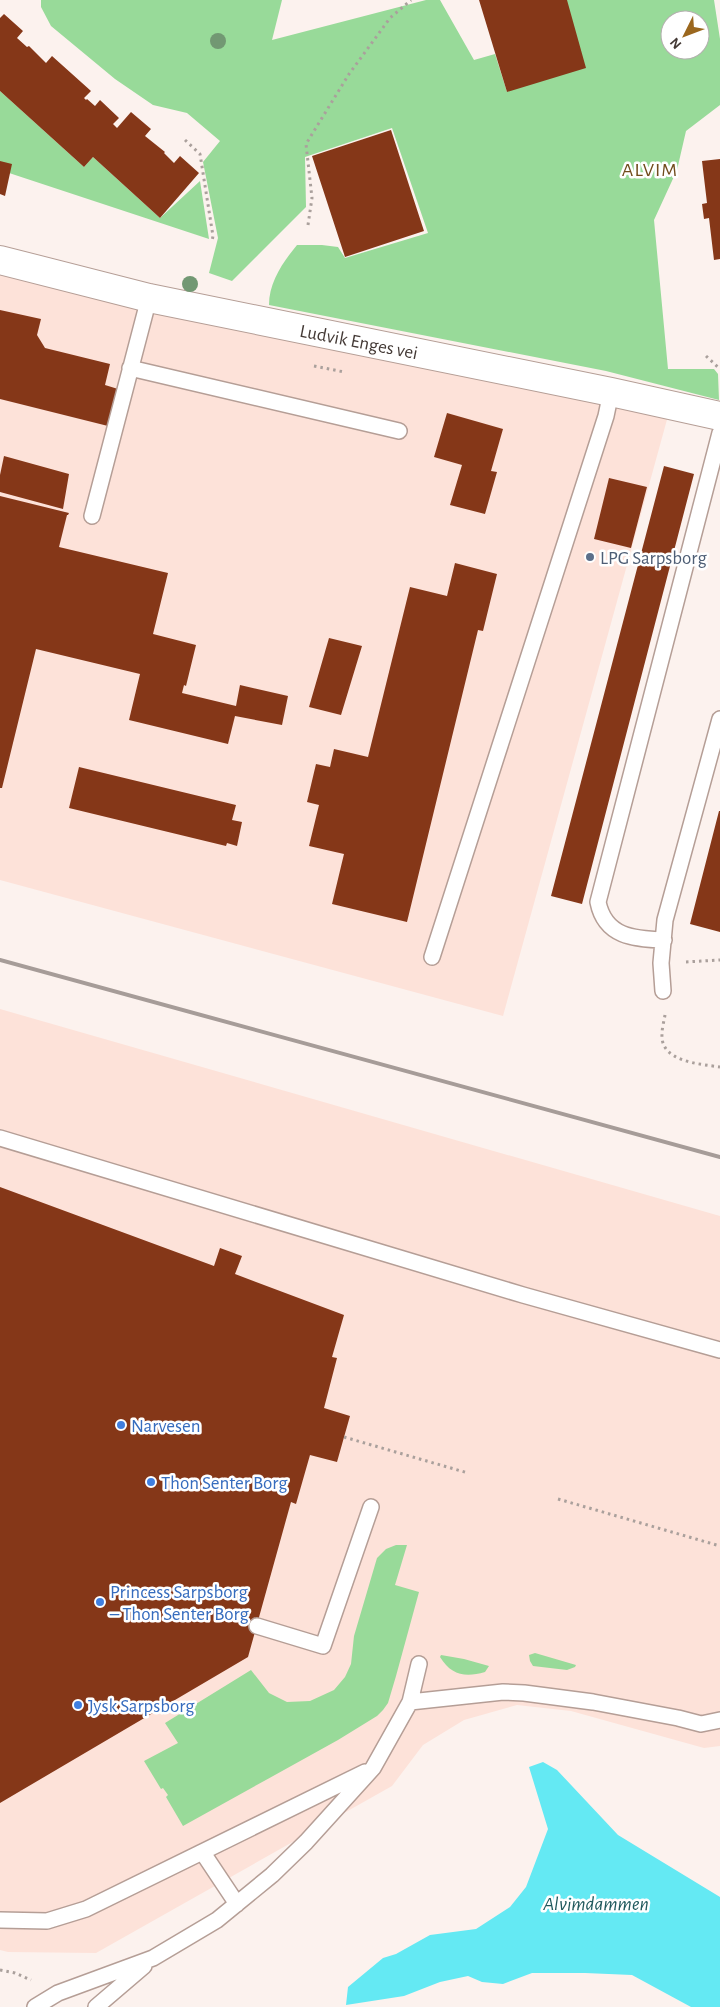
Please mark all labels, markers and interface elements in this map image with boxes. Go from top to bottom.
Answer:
north arrow [660,10,710,60]
text: N [668,35,685,51]
district label: ALVIM [622,160,678,180]
street label: Ludvik Enges vei [298,322,419,363]
place label: LPG Sarpsborg [600,549,707,568]
marker: LPG Sarpsborg [584,551,596,563]
place label: Narvesen [131,1417,201,1436]
marker: Narvesen [115,1419,127,1431]
place label: Thon Senter Borg [161,1474,288,1493]
marker: Thon Senter Borg [145,1476,157,1488]
place label: Princess Sarpsborg – Thon Senter Borg [109,1583,250,1624]
marker: Princess Sarpsborg – Thon Senter Borg [94,1596,106,1608]
place label: Jysk Sarpsborg [88,1697,195,1716]
marker: Jysk Sarpsborg [72,1699,84,1711]
water label: Alvimdammen [542,1894,649,1914]

